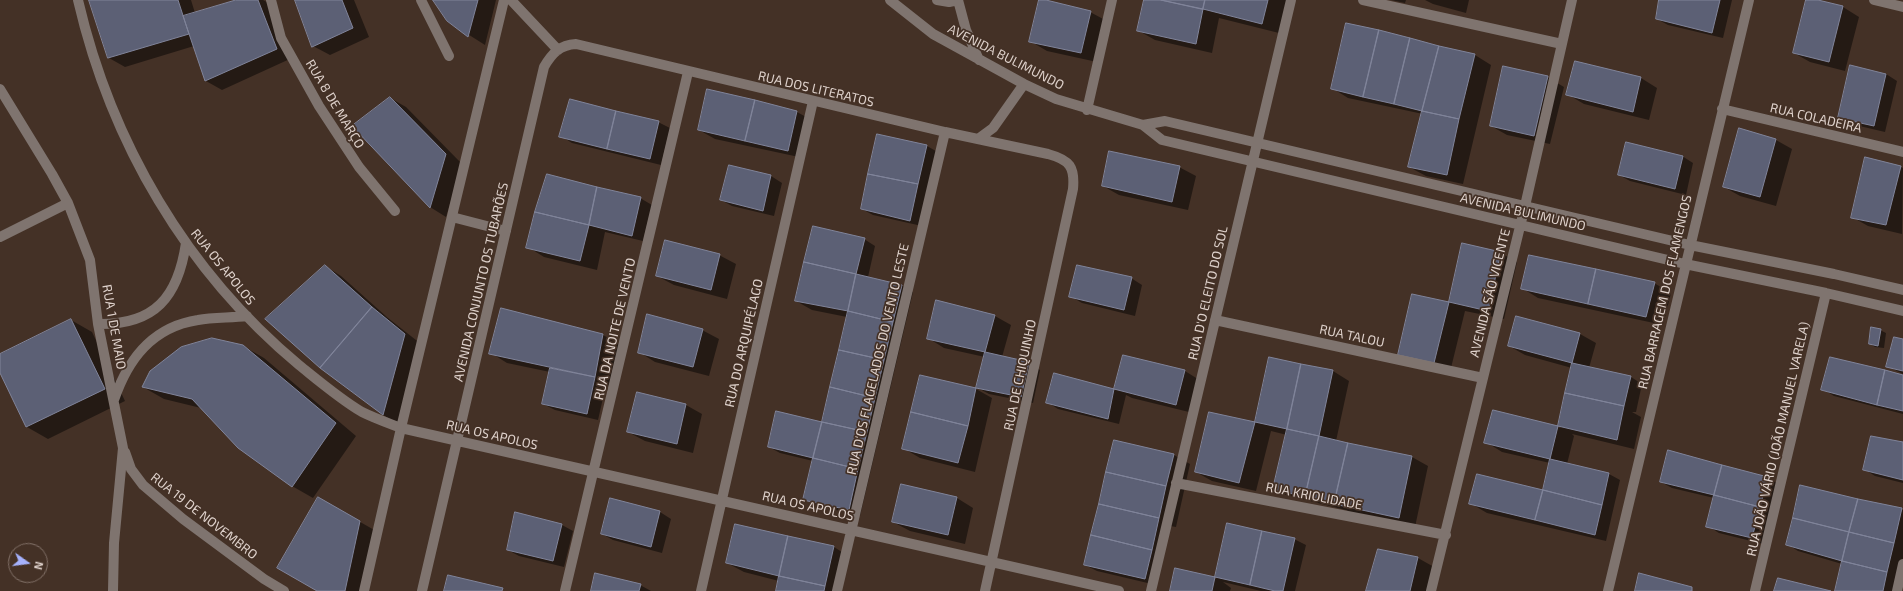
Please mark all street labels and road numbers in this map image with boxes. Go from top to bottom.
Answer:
street label: AVENIDA BULIMUNDO [945,21,1067,93]
street label: RUA 8 DE MARÇO [302,57,368,151]
street label: RUA DOS LITERATOS [756,68,876,110]
street label: RUA COLADEIRA [1769,100,1863,136]
street label: AVENIDA CONJUNTO OS TUBARÕES [450,181,512,383]
street label: AVENIDA BULIMUNDO [1459,190,1587,234]
street label: RUA BARRAGEM DOS FLAMENGOS [1635,193,1695,391]
street label: RUA D'O ELEITO DO SOL [1185,224,1231,362]
street label: RUA OS APOLOS [188,226,258,308]
street label: AVENIDA SÃO VICENTE [1466,227,1514,359]
street label: RUA D'OS FLAGELADOS DO VENTO LESTE [844,242,912,476]
street label: RUA DA NOITE DE VENTO [591,256,639,402]
street label: RUA DO ARQUIPÉLAGO [722,277,766,409]
street label: RUA 1 DE MAIO [99,283,129,371]
street label: RUA DE CHIQUINHO [1001,318,1039,432]
street label: RUA JOÃO VÁRIO (JOÃO MANUEL VARELA) [1743,320,1813,558]
street label: RUA TALOU [1318,321,1386,351]
street label: RUA OS APOLOS [445,417,539,453]
street label: RUA 19 DE NOVEMBRO [148,469,260,563]
street label: RUA KRIOLIDADE [1264,479,1364,513]
street label: RUA OS APOLOS [761,488,855,524]

